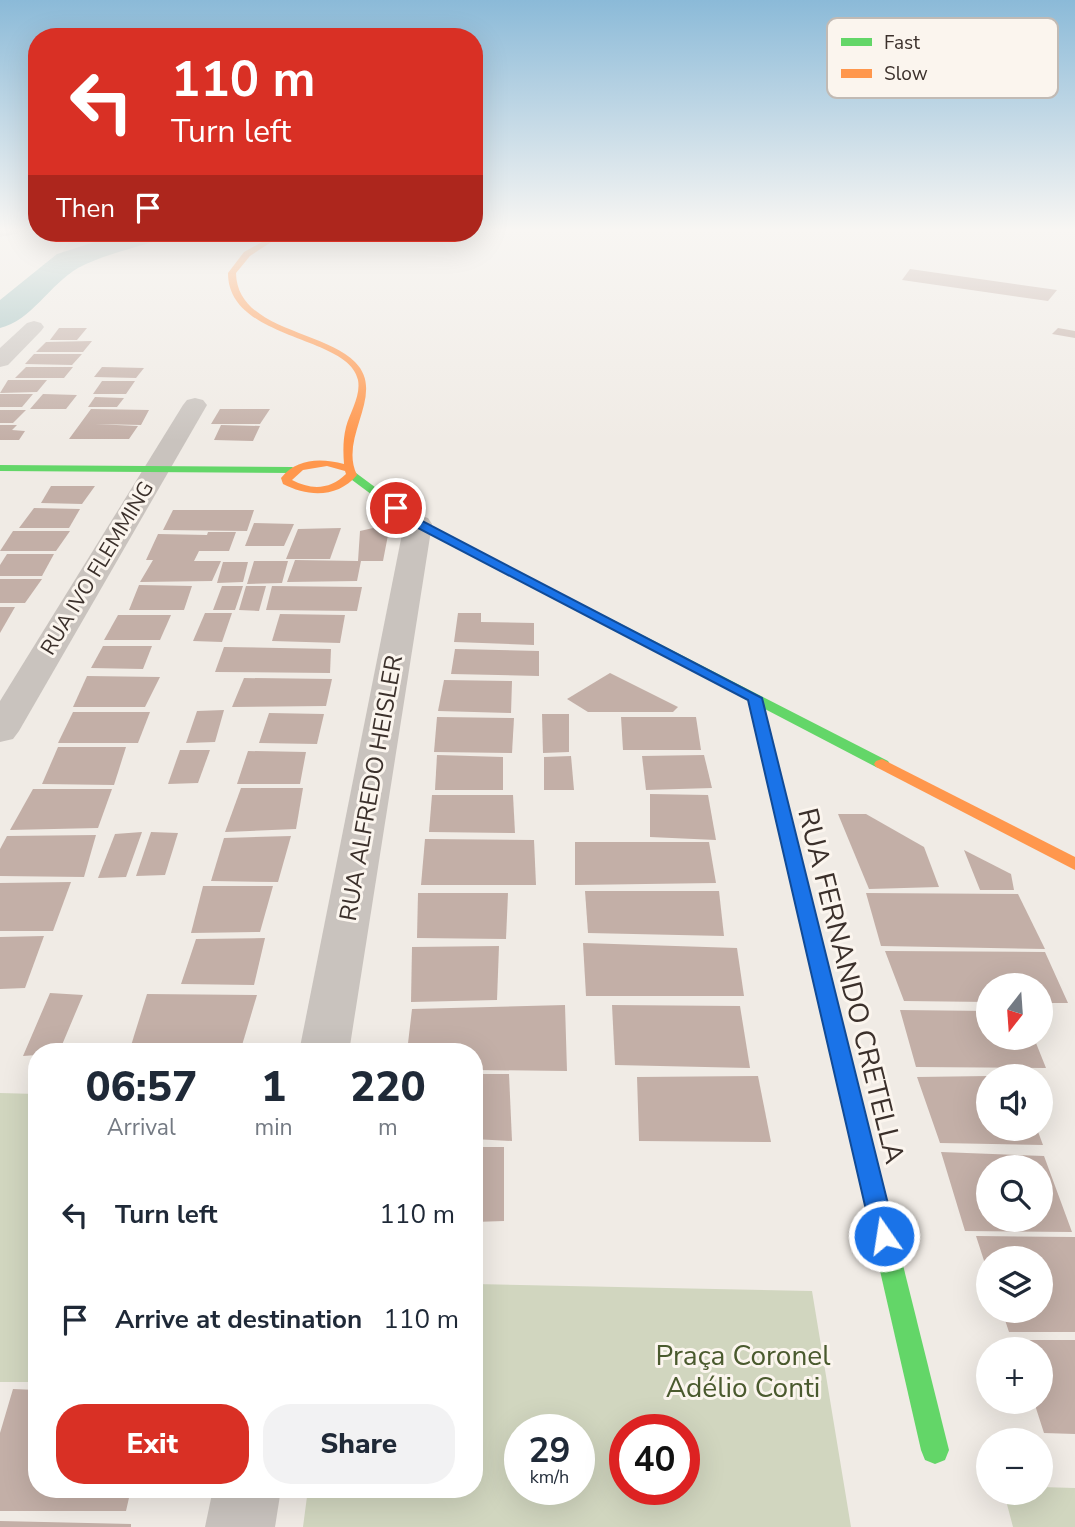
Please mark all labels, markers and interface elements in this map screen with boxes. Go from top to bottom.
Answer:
legend [827,18,1058,98]
text: Fast [884,30,920,56]
text: 110 m [171,46,315,113]
icon: left [56,56,147,147]
text: Slow [884,61,928,87]
text: Turn left [171,110,291,153]
icon: arrive [129,189,167,227]
text: Then [56,191,115,226]
street label: RUA IVO FLEMMING [34,476,160,660]
pin [366,478,426,538]
icon: arrive [377,489,415,527]
street label: RUA ALFREDO HEISLER [332,653,410,923]
street label: RUA FERNANDO CRETELLA [788,804,914,1168]
north arrow [976,973,1054,1050]
map controls [976,973,1053,1505]
text: 06:57 [85,1059,197,1116]
text: 1 [261,1059,286,1116]
text: 220 [350,1059,426,1116]
button: sound [976,1064,1053,1141]
text: Arrival [107,1112,176,1143]
text: min [255,1112,293,1143]
text: m [378,1112,398,1143]
button: search [976,1155,1053,1232]
icon: left [56,1196,94,1234]
text: Turn left [115,1197,218,1232]
text: 110 m [379,1197,455,1232]
position arrow [847,1199,921,1273]
button: layers [976,1246,1053,1323]
icon: arrive [56,1301,94,1339]
text: Arrive at destination [115,1302,362,1337]
text: 110 m [383,1302,459,1337]
park label: Praça Coronel Adélio Conti [656,1337,831,1407]
button: + [976,1337,1053,1414]
button: Exit [56,1404,249,1484]
button: Share [263,1404,455,1484]
speed limit sign: 40 [609,1414,700,1505]
text: 29 [528,1427,571,1474]
button: − [976,1428,1053,1505]
text: km/h [530,1465,569,1489]

